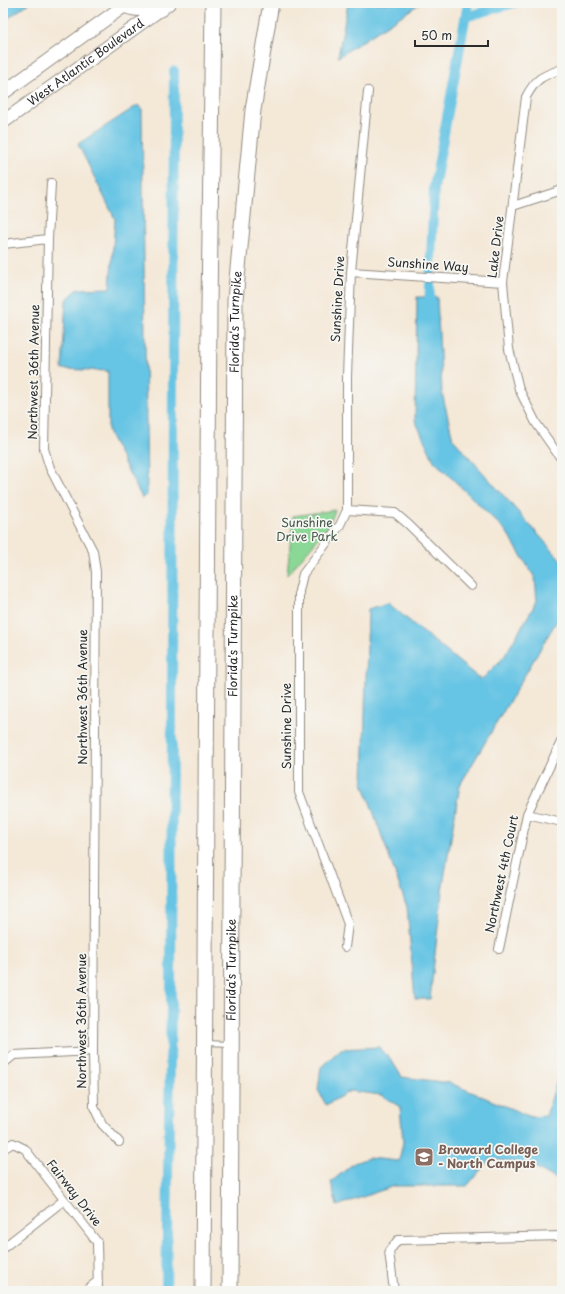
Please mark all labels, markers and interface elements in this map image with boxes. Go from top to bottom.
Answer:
street label: West Atlantic Boulevard [23,13,148,110]
scale bar [415,22,488,48]
text: 50 m [421,26,452,44]
street label: Lake Drive [482,215,508,279]
street label: Sunshine Way [387,252,469,276]
street label: Sunshine Drive [326,255,348,343]
street label: Florida's Turnpike [225,270,246,373]
street label: Northwest 36th Avenue [23,304,43,440]
park label: Sunshine Drive Park [276,513,338,545]
street label: Florida's Turnpike [223,595,242,697]
street label: Northwest 36th Avenue [73,629,91,765]
street label: Sunshine Drive [277,683,295,769]
street label: Northwest 4th Court [480,813,522,934]
street label: Florida's Turnpike [221,919,240,1021]
street label: Northwest 36th Avenue [72,953,90,1089]
place label: Broward College - North Campus [438,1140,538,1172]
school or university icon: Broward College - North Campus [413,1146,435,1168]
street label: Fairway Drive [43,1155,107,1230]

